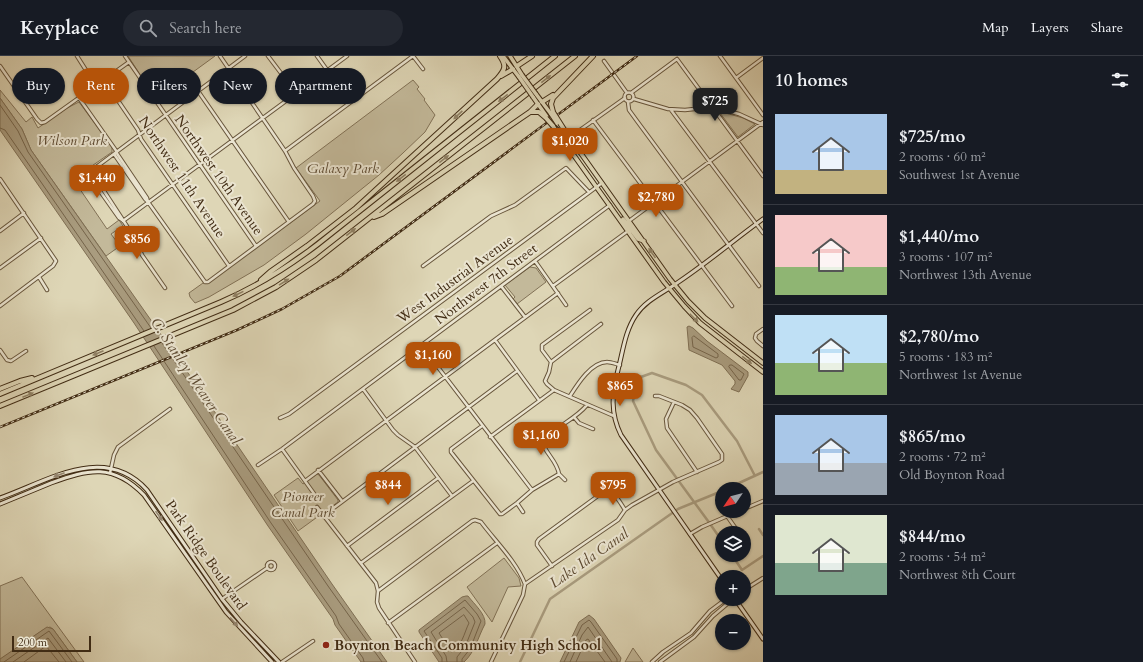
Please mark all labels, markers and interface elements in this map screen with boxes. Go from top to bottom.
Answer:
search box [123,10,403,46]
text: Keyplace [20,15,99,41]
icon: search [137,17,159,39]
text: Search here [169,18,242,38]
text: Map [982,18,1009,37]
text: Layers [1031,18,1069,37]
text: Share [1091,18,1123,37]
chip: Buy [12,68,65,104]
chip: Rent [73,68,129,104]
chip: Filters [137,68,201,104]
chip: New [209,68,267,104]
chip: Apartment [275,68,366,104]
text: 10 homes [775,69,848,92]
icon: filters [1109,69,1131,91]
one-way arrow [541,74,552,83]
pin: $725 [691,88,739,122]
text: $725 [702,92,728,110]
one-way arrow [497,93,508,102]
one-way arrow [453,110,463,119]
street label: Northwest 10th Avenue [170,111,268,239]
street label: Northwest 11th Avenue [134,113,230,241]
text: $725/mo [899,125,965,148]
pin: $1,020 [537,128,603,162]
icon: home [807,130,855,178]
park label: Wilson Park [37,131,107,150]
text: $1,020 [551,132,589,150]
text: 2 rooms · 60 m² [899,148,986,166]
one-way arrow [439,155,450,163]
park label: Galaxy Park [307,159,379,178]
pin: $1,440 [64,165,130,199]
text: Southwest 1st Avenue [899,166,1020,184]
text: $1,440 [78,169,116,187]
one-way arrow [395,174,406,182]
pin: $2,780 [623,184,689,218]
text: $2,780 [637,188,675,206]
text: $1,440/mo [899,225,979,248]
pin: $856 [113,226,161,260]
one-way arrow [346,228,357,237]
text: $856 [124,230,150,248]
street label: West Industrial Avenue [392,230,517,328]
icon: home [807,231,855,279]
street label: Northwest 7th Street [431,239,542,329]
one-way arrow [648,247,656,258]
text: 3 rooms · 107 m² [899,248,992,266]
text: Northwest 13th Avenue [899,266,1032,284]
one-way arrow [279,278,289,286]
one-way arrow [232,291,244,297]
one-way arrow [689,313,699,323]
water label: C. Stanley Weaver Canal [146,314,246,449]
text: $2,780/mo [899,325,979,348]
icon: home [807,331,855,379]
pin: $1,160 [400,342,466,376]
text: $1,160 [414,346,452,364]
text: 5 rooms · 183 m² [899,348,992,366]
one-way arrow [93,350,104,356]
one-way arrow [741,356,752,364]
text: Northwest 1st Avenue [899,366,1022,384]
pin: $865 [596,373,644,407]
text: $865 [607,377,633,395]
one-way arrow [22,391,34,397]
pin: $1,160 [508,422,574,456]
text: $865/mo [899,425,965,448]
text: $1,160 [522,426,560,444]
icon: home [807,431,855,479]
text: 2 rooms · 72 m² [899,448,986,466]
text: Old Boynton Road [899,466,1005,484]
pin: $844 [364,472,412,506]
pin: $795 [589,472,637,506]
one-way arrow [53,473,65,479]
text: $844 [375,476,401,494]
text: $795 [600,476,626,494]
north arrow [715,482,751,518]
map controls [715,482,751,650]
park label: Pioneer Canal Park [271,487,335,522]
street label: Park Ridge Boulevard [161,496,251,614]
one-way arrow [155,511,163,521]
water label: Lake Ida Canal [545,523,633,593]
text: $844/mo [899,525,965,548]
button: layers [715,526,751,562]
icon: home [807,531,855,579]
text: 2 rooms · 54 m² [899,548,986,566]
text: Northwest 8th Court [899,566,1016,584]
button: + [715,570,751,606]
button: − [715,614,751,650]
one-way arrow [230,616,239,627]
scale bar [12,634,91,653]
text: 200 m [18,635,47,650]
place label: Boynton Beach Community High School [334,636,601,655]
marker: Boynton Beach Community High School [321,640,331,650]

